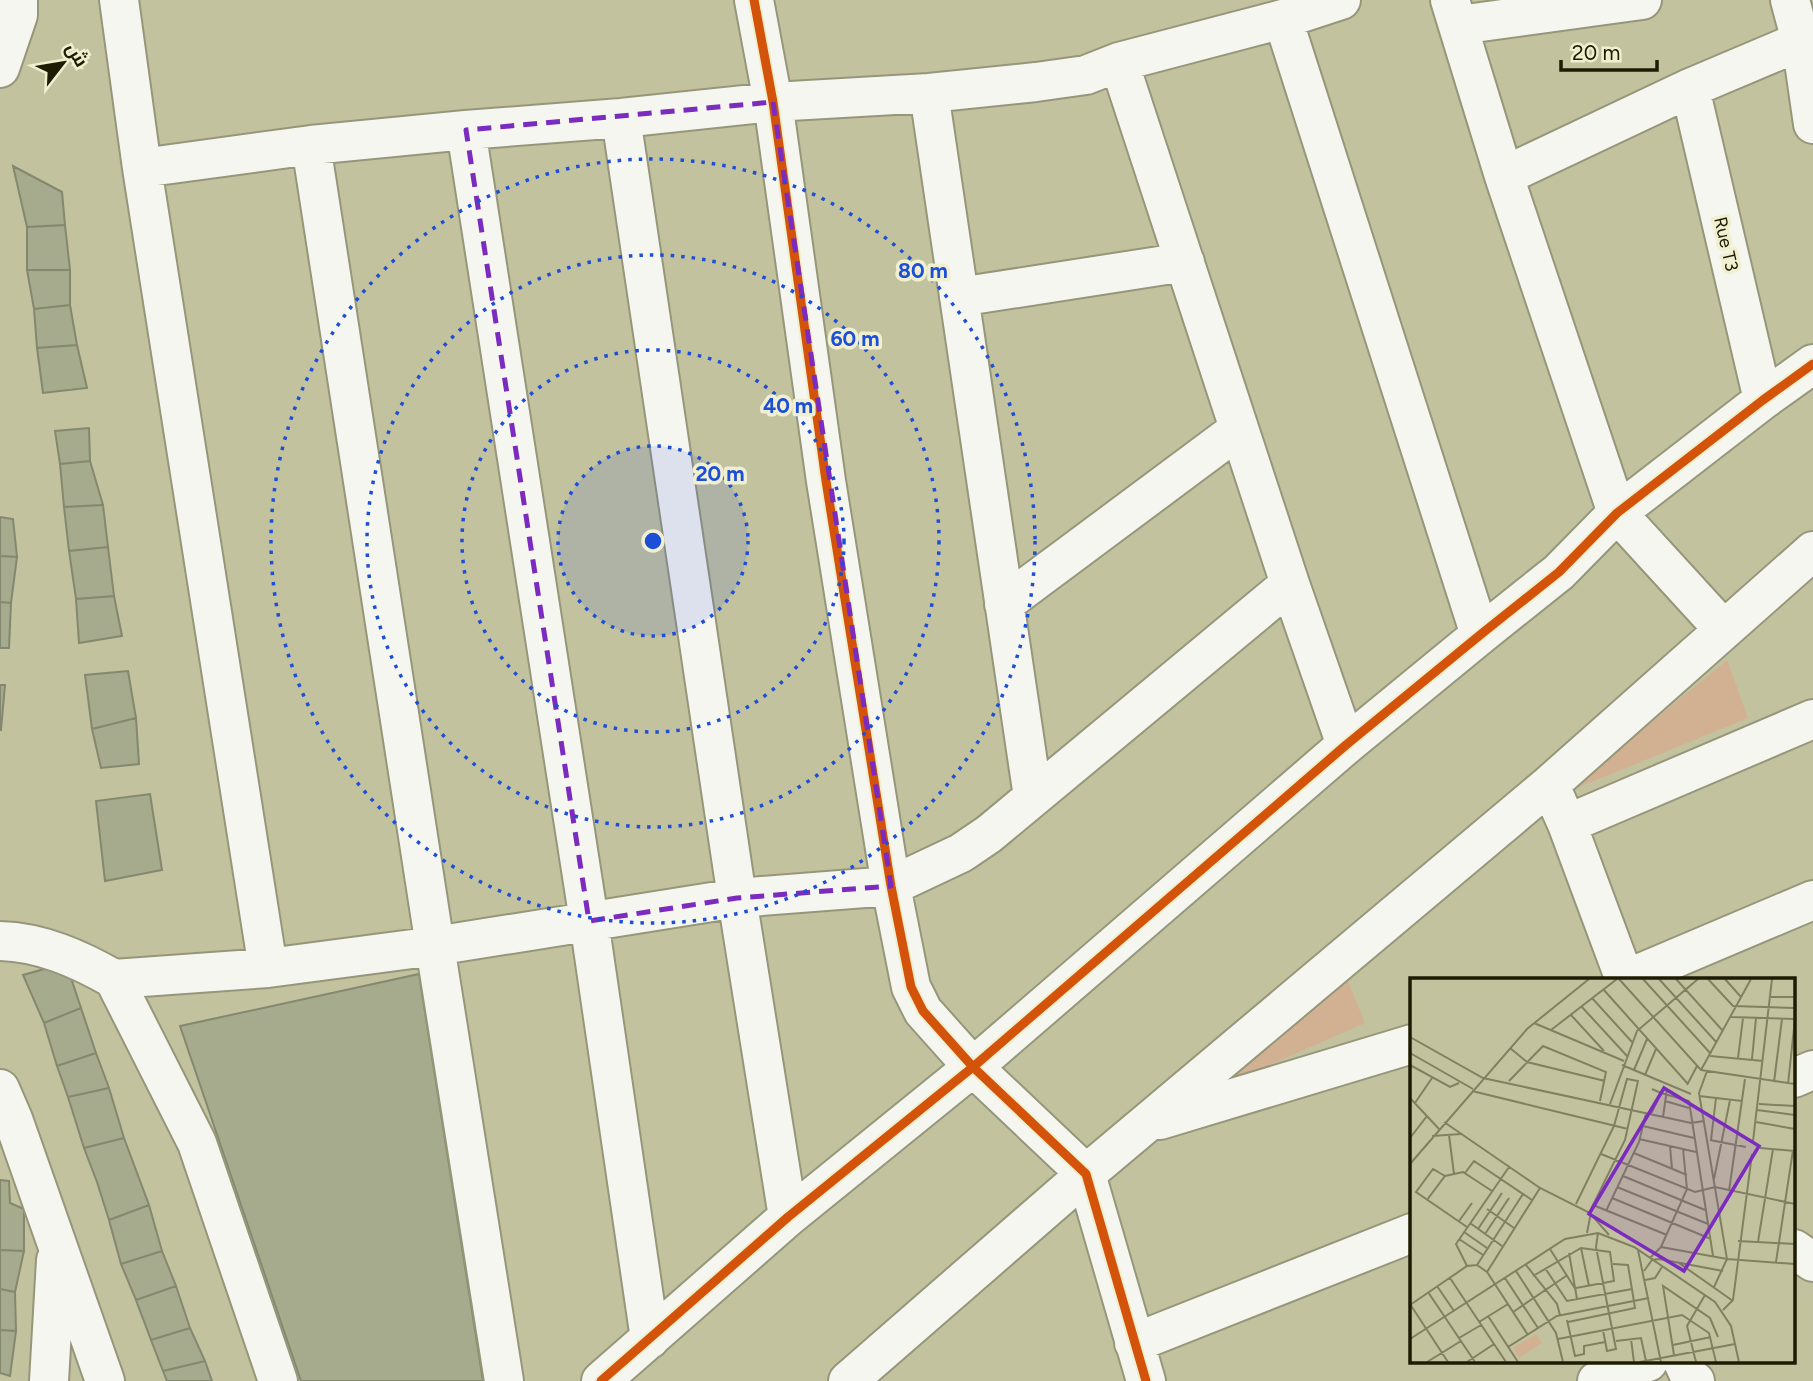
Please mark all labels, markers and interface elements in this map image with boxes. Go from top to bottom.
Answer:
north arrow [28,28,98,98]
scale bar [1561,28,1657,72]
text: ش [61,38,93,71]
text: 20 m [1572,40,1620,65]
street label: Rue T3 [1709,215,1743,273]
text: 80 m [898,258,948,283]
text: 60 m [830,326,880,351]
text: 40 m [763,393,813,418]
text: 20 m [695,461,745,486]
centre of rings [641,529,665,553]
inset map [1410,978,1796,1364]

